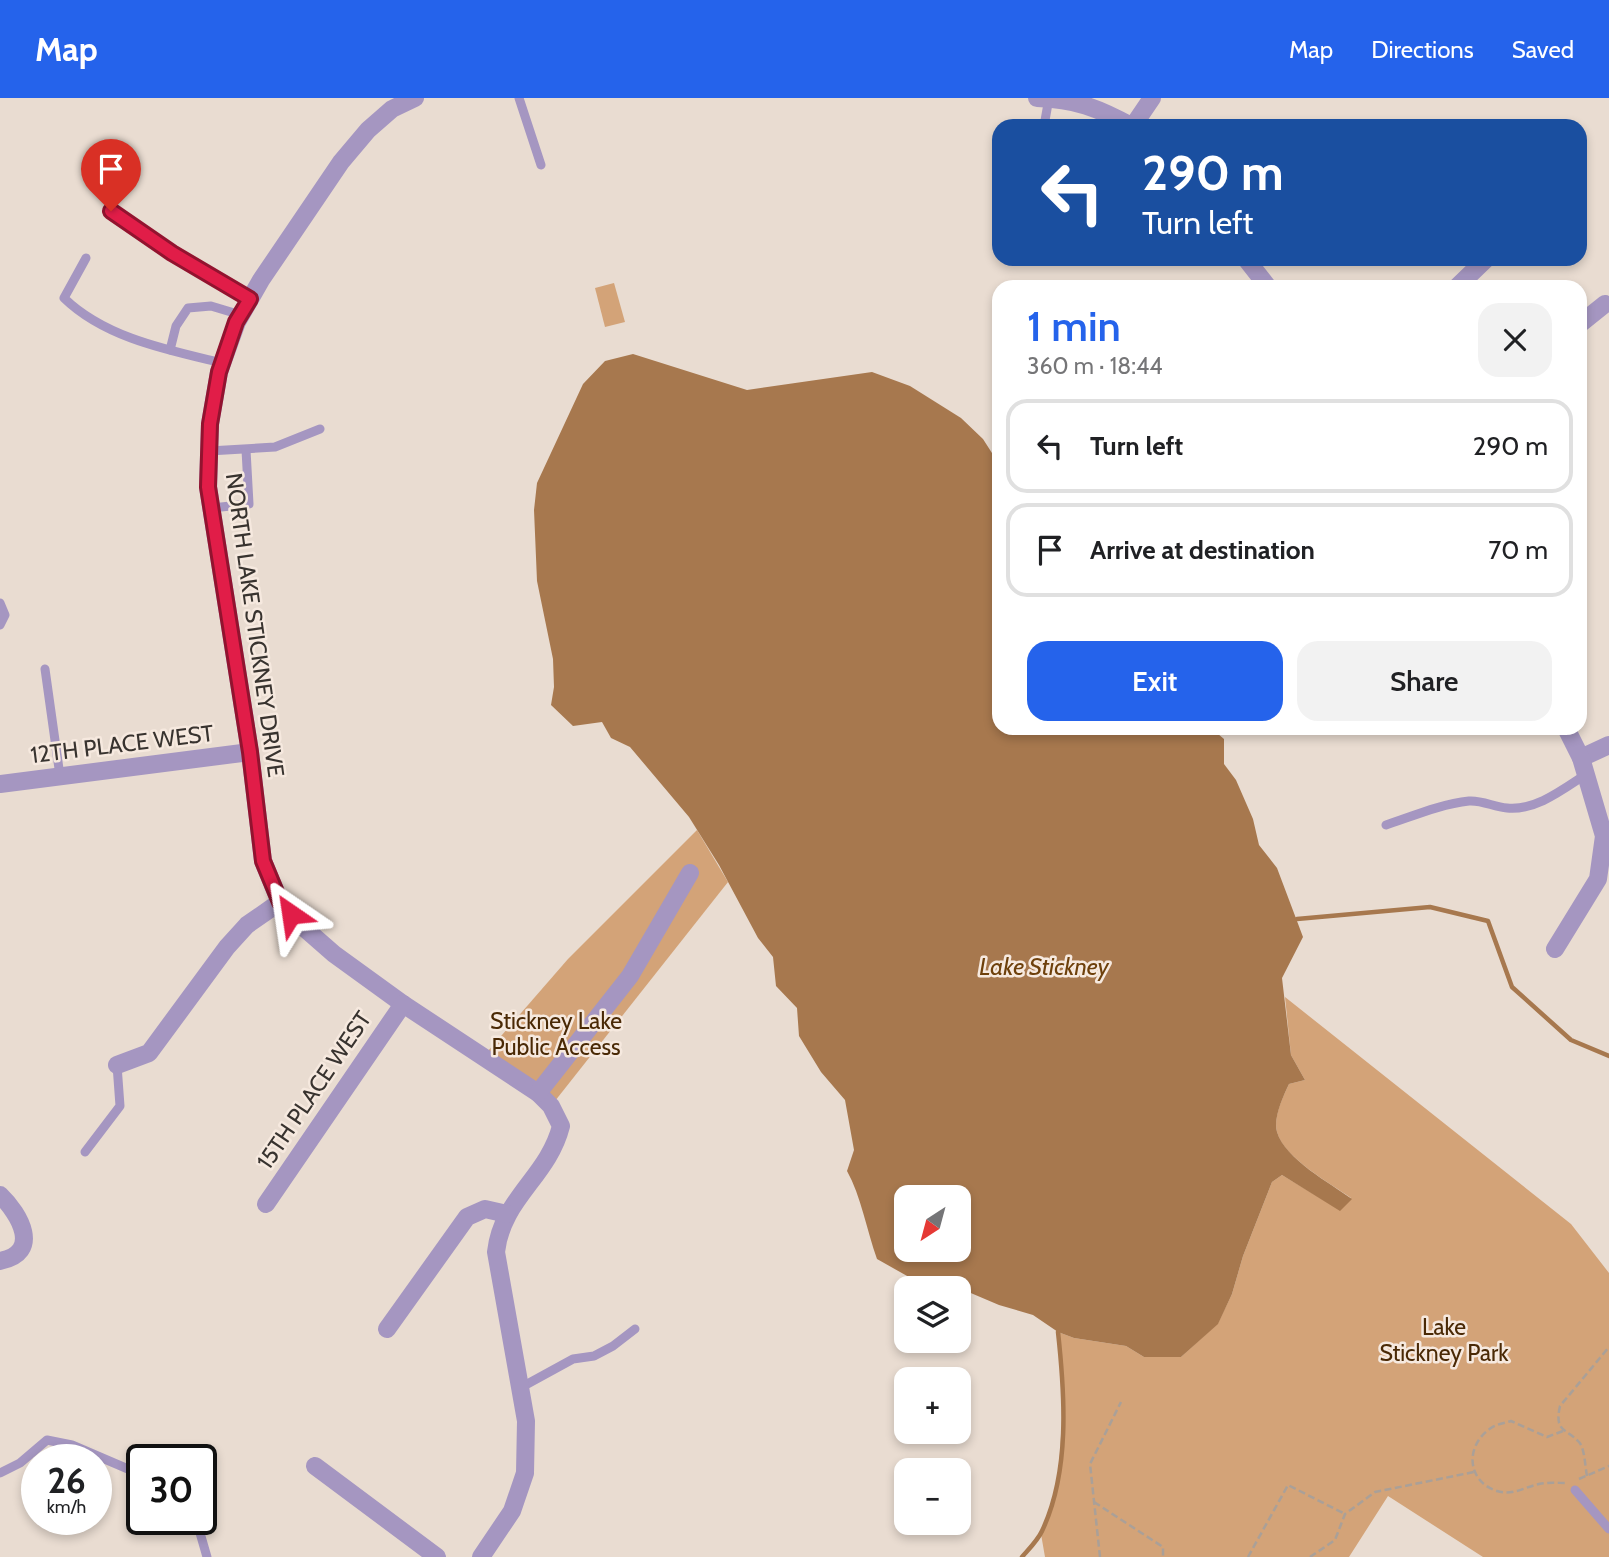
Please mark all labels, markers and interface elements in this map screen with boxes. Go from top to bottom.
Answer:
text: Map [35,29,98,69]
text: Map [1289,35,1333,64]
text: Directions [1371,35,1474,64]
text: Saved [1512,35,1574,64]
pin [81,139,141,211]
text: 290 m [1142,143,1284,202]
icon: left [1027,147,1118,238]
icon: arrive [92,150,130,188]
text: Turn left [1142,203,1253,242]
text: 1 min [1027,300,1121,352]
button: close [1478,303,1552,377]
text: 360 m · 18:44 [1027,352,1163,380]
icon: left [1031,427,1069,465]
text: Turn left [1090,430,1183,462]
text: 290 m [1473,430,1548,462]
street label: NORTH LAKE STICKNEY DRIVE [220,471,290,779]
icon: arrive [1031,531,1069,569]
text: Arrive at destination [1090,534,1315,566]
text: 70 m [1488,534,1548,566]
button: Exit [1027,641,1283,721]
button: Share [1297,641,1552,721]
street label: 12TH PLACE WEST [29,719,215,769]
position arrow [254,877,328,951]
water label: Lake Stickney [979,952,1110,981]
street label: 15TH PLACE WEST [251,1006,377,1174]
park label: Stickney Lake Public Access [490,1007,622,1061]
north arrow [894,1185,971,1262]
map controls [894,1185,971,1535]
button: layers [894,1276,971,1353]
park label: Lake Stickney Park [1379,1313,1509,1367]
button: + [894,1367,971,1444]
speed limit sign: 30 [126,1444,217,1535]
button: − [894,1458,971,1535]
text: 26 [47,1459,86,1502]
text: km/h [47,1496,86,1518]

